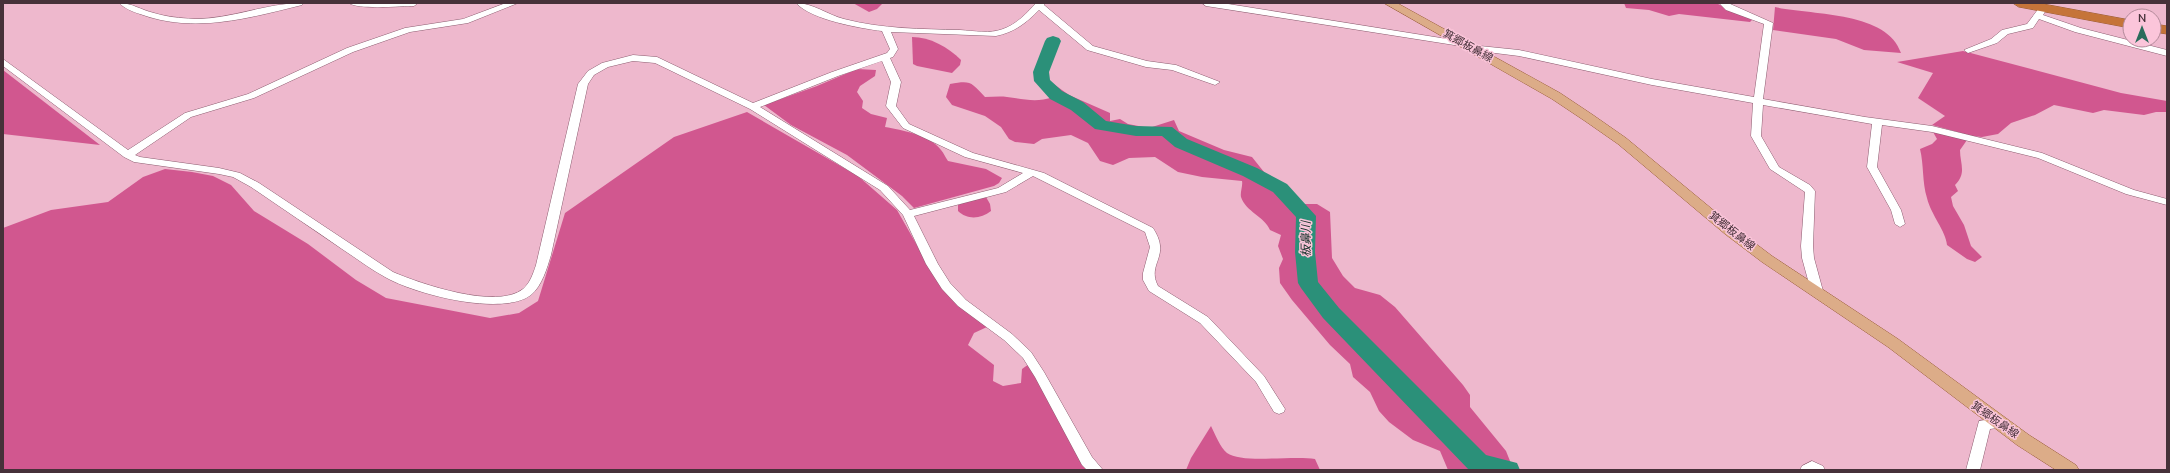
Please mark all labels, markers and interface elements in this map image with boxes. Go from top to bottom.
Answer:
north arrow [2122,8,2162,48]
text: N [2138,11,2146,26]
street label: 箕郷板鼻線 [1440,26,1496,66]
street label: 箕郷板鼻線 [1706,208,1758,254]
water label: 板鼻川 [1298,219,1314,257]
street label: 箕郷板鼻線 [1968,398,2022,442]

